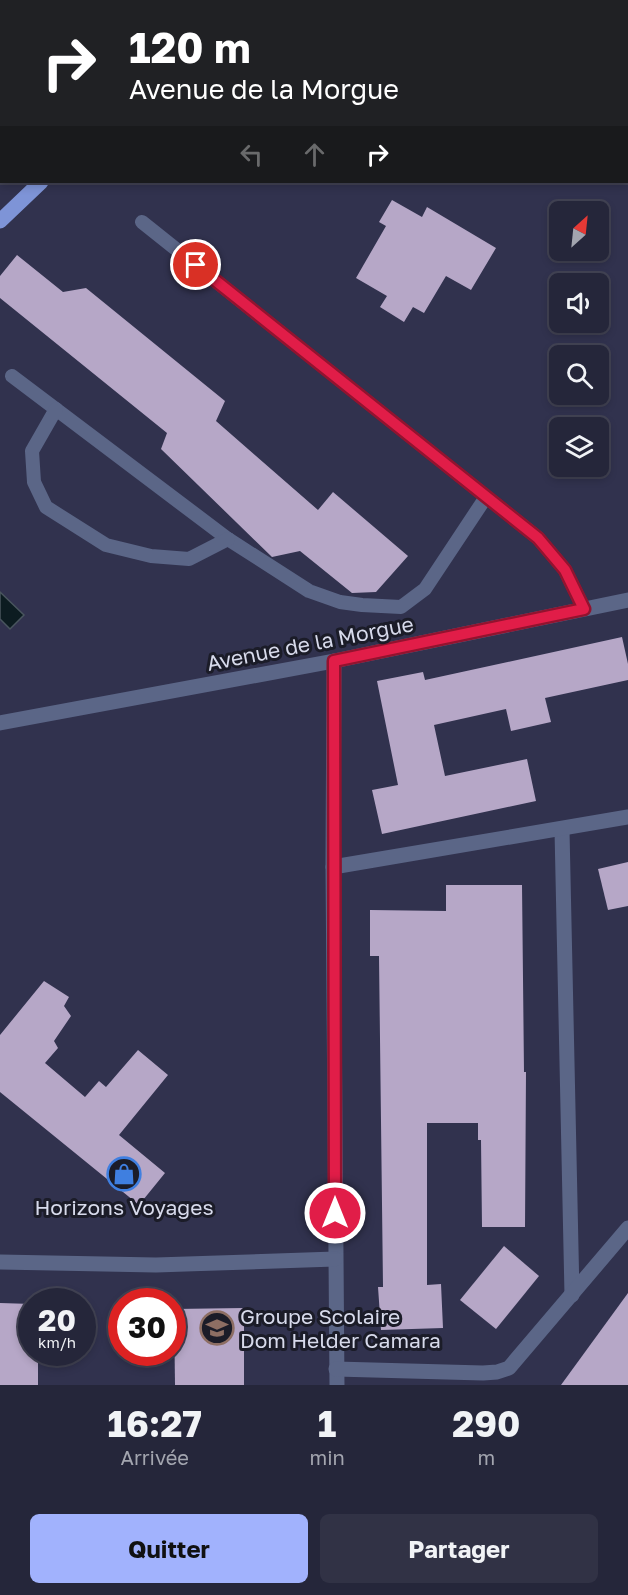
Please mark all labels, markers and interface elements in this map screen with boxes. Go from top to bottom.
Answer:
text: 120 m [129,22,251,72]
icon: right [30,24,108,102]
text: Avenue de la Morgue [129,73,399,105]
icon: left [235,138,268,171]
icon: ahead [298,138,331,171]
icon: right [361,138,394,171]
north arrow [549,201,609,261]
map controls [549,201,609,477]
pin [170,239,221,290]
icon: arrive [179,248,212,281]
button: sound [549,273,609,333]
button: search [549,345,609,405]
button: layers [549,417,609,477]
street label: Avenue de la Morgue [204,610,416,676]
shop icon: Horizons Voyages [106,1156,142,1192]
position arrow [303,1181,367,1245]
place label: Horizons Voyages [34,1194,214,1220]
speed limit sign: 30 [108,1288,186,1366]
text: 20 [38,1302,76,1338]
place label: Groupe Scolaire Dom Helder Camara [240,1303,441,1353]
school or university icon: Groupe Scolaire Dom Helder Camara [199,1310,235,1346]
text: km/h [38,1333,76,1351]
text: 16:27 [107,1402,202,1445]
text: 1 [318,1402,336,1445]
text: 290 [452,1402,521,1445]
text: Arrivée [121,1445,189,1469]
text: min [309,1445,345,1469]
text: m [478,1445,495,1469]
button: Quitter [30,1514,308,1583]
button: Partager [320,1514,598,1583]

